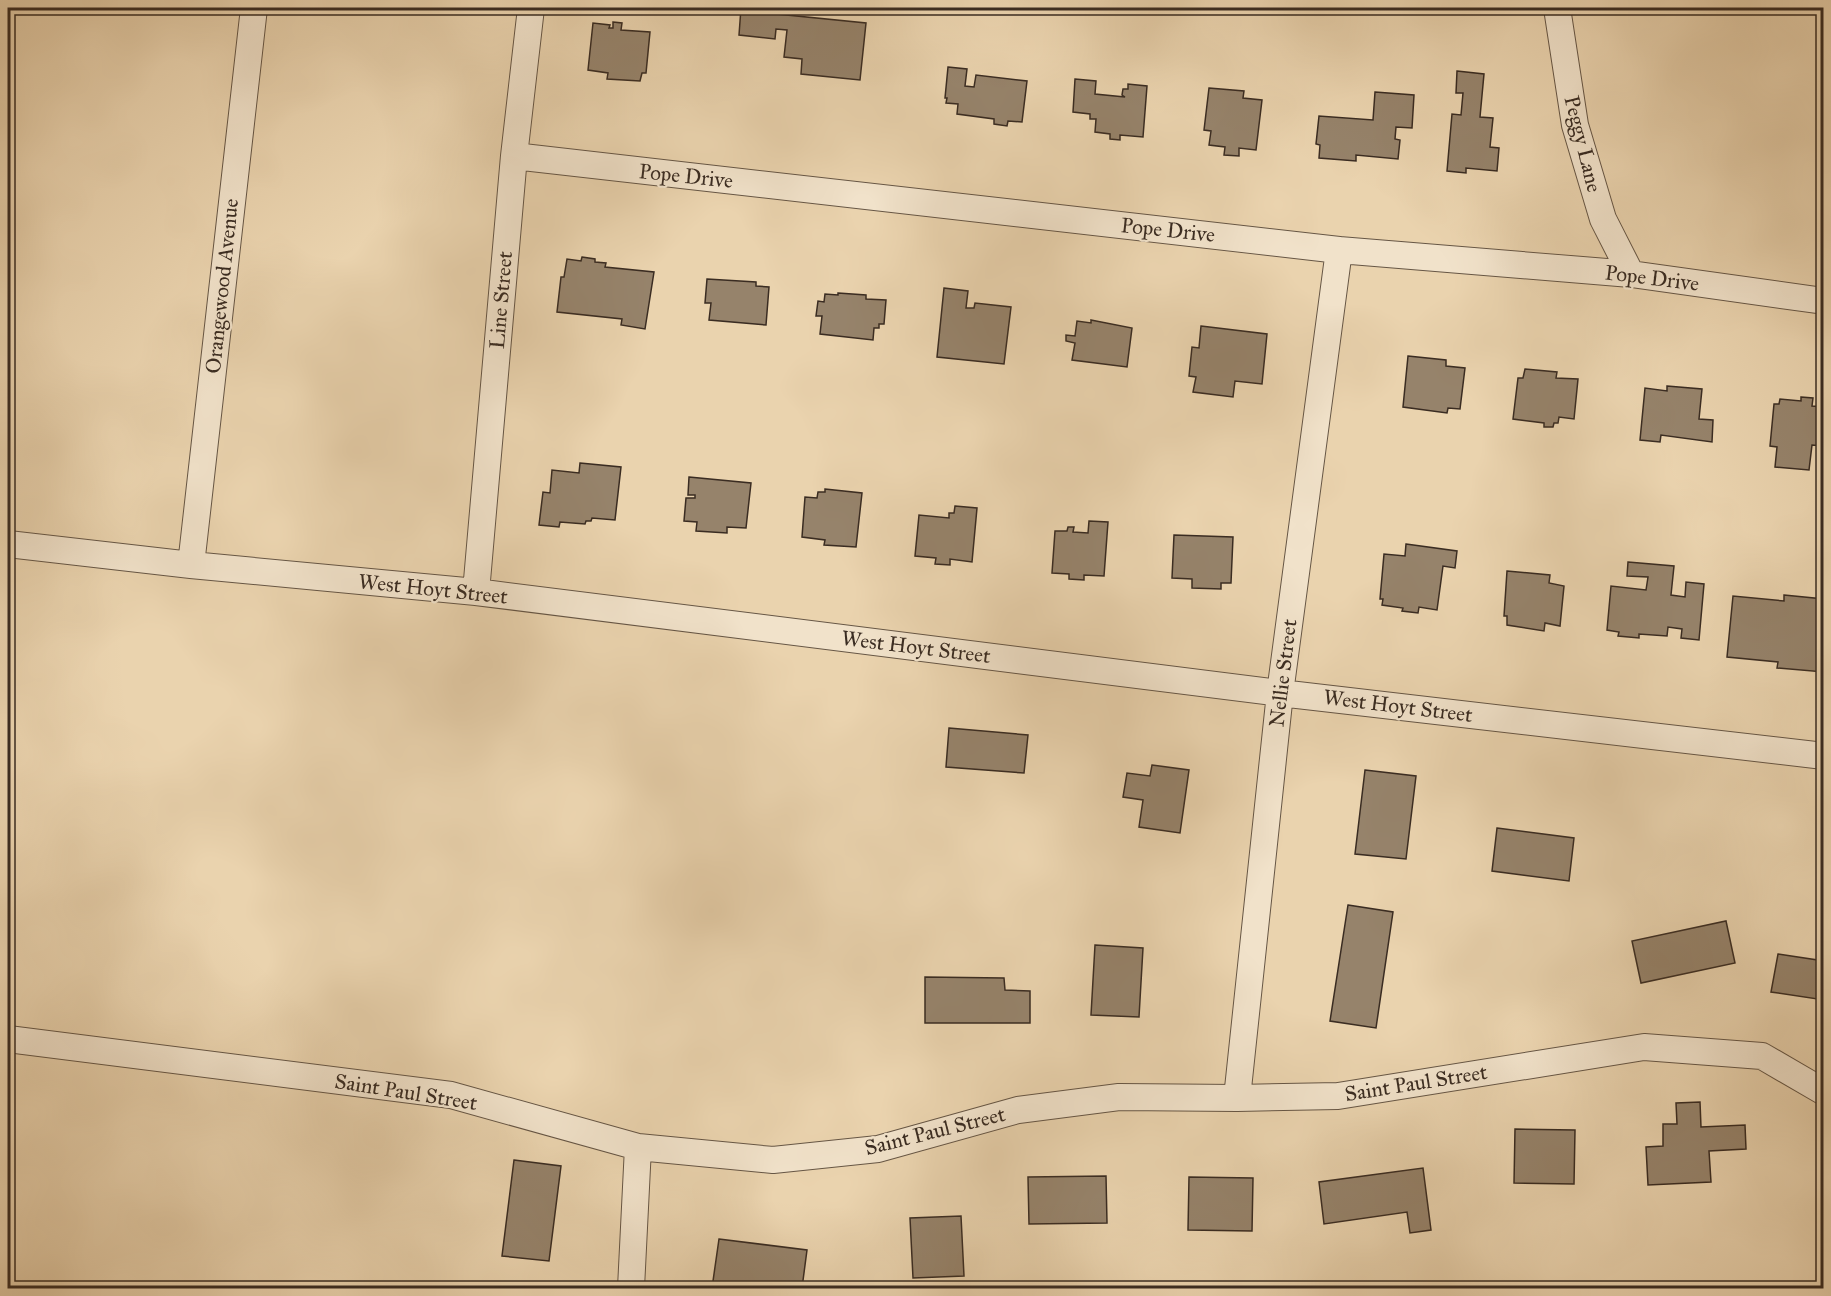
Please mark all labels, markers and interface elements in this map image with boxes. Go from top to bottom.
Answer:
street label: Peggy Lane [1558,93,1608,195]
street label: Pope Drive [638,158,735,194]
street label: Orangewood Avenue [200,197,244,375]
street label: Pope Drive [1120,212,1217,248]
street label: Line Street [484,249,518,350]
street label: Pope Drive [1603,259,1701,297]
street label: West Hoyt Street [357,568,509,610]
street label: Nellie Street [1263,617,1303,729]
street label: West Hoyt Street [840,625,993,669]
street label: West Hoyt Street [1322,684,1475,728]
street label: Saint Paul Street [1343,1059,1490,1107]
street label: Saint Paul Street [333,1068,480,1116]
street label: Saint Paul Street [862,1101,1009,1161]

